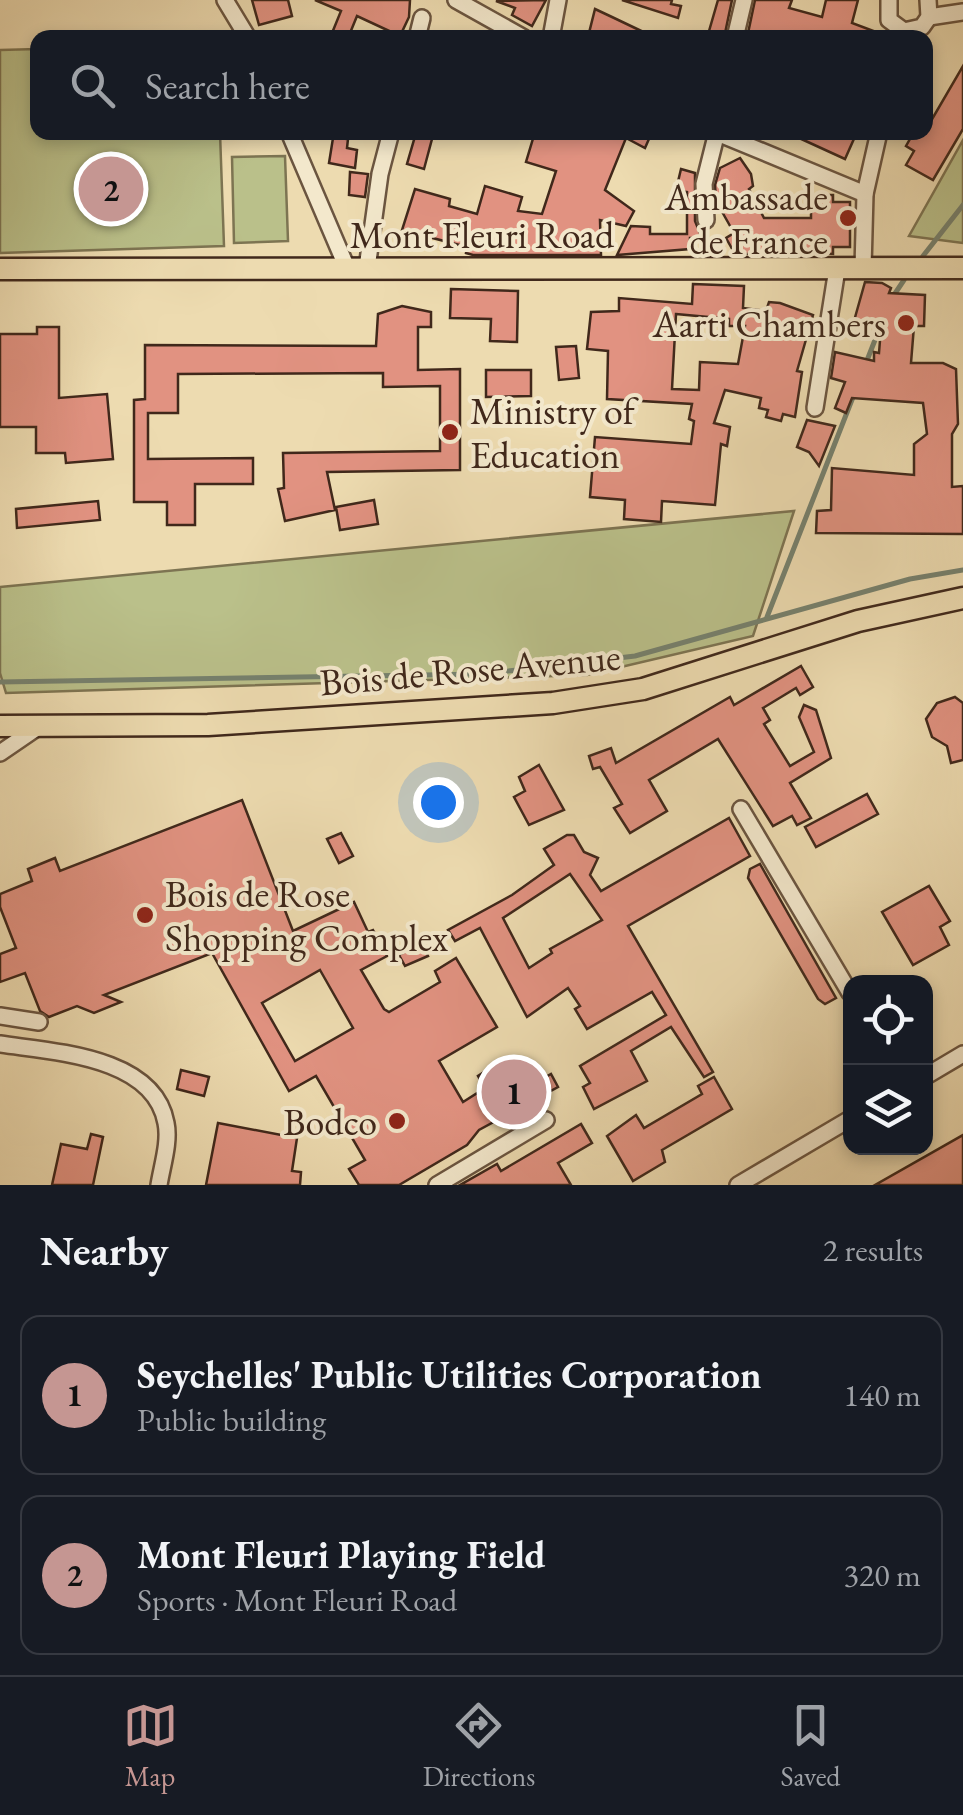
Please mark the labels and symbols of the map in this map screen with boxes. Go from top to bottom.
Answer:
pin: 2 [78,152,144,226]
place label: Ambassade de France [663,172,828,265]
marker: Ambassade de France [837,207,859,229]
street label: Mont Fleuri Road [350,210,615,259]
place label: Aarti Chambers [651,299,886,348]
marker: Aarti Chambers [895,312,917,334]
place label: Ministry of Education [470,386,639,479]
marker: Ministry of Education [439,421,461,443]
street label: Bois de Rose Avenue [318,631,622,707]
your location [413,777,464,828]
place label: Bois de Rose Shopping Complex [165,869,449,962]
marker: Bois de Rose Shopping Complex [134,904,156,926]
pin: 1 [482,1054,546,1130]
place label: Bodco [283,1097,377,1146]
marker: Bodco [386,1110,408,1132]

